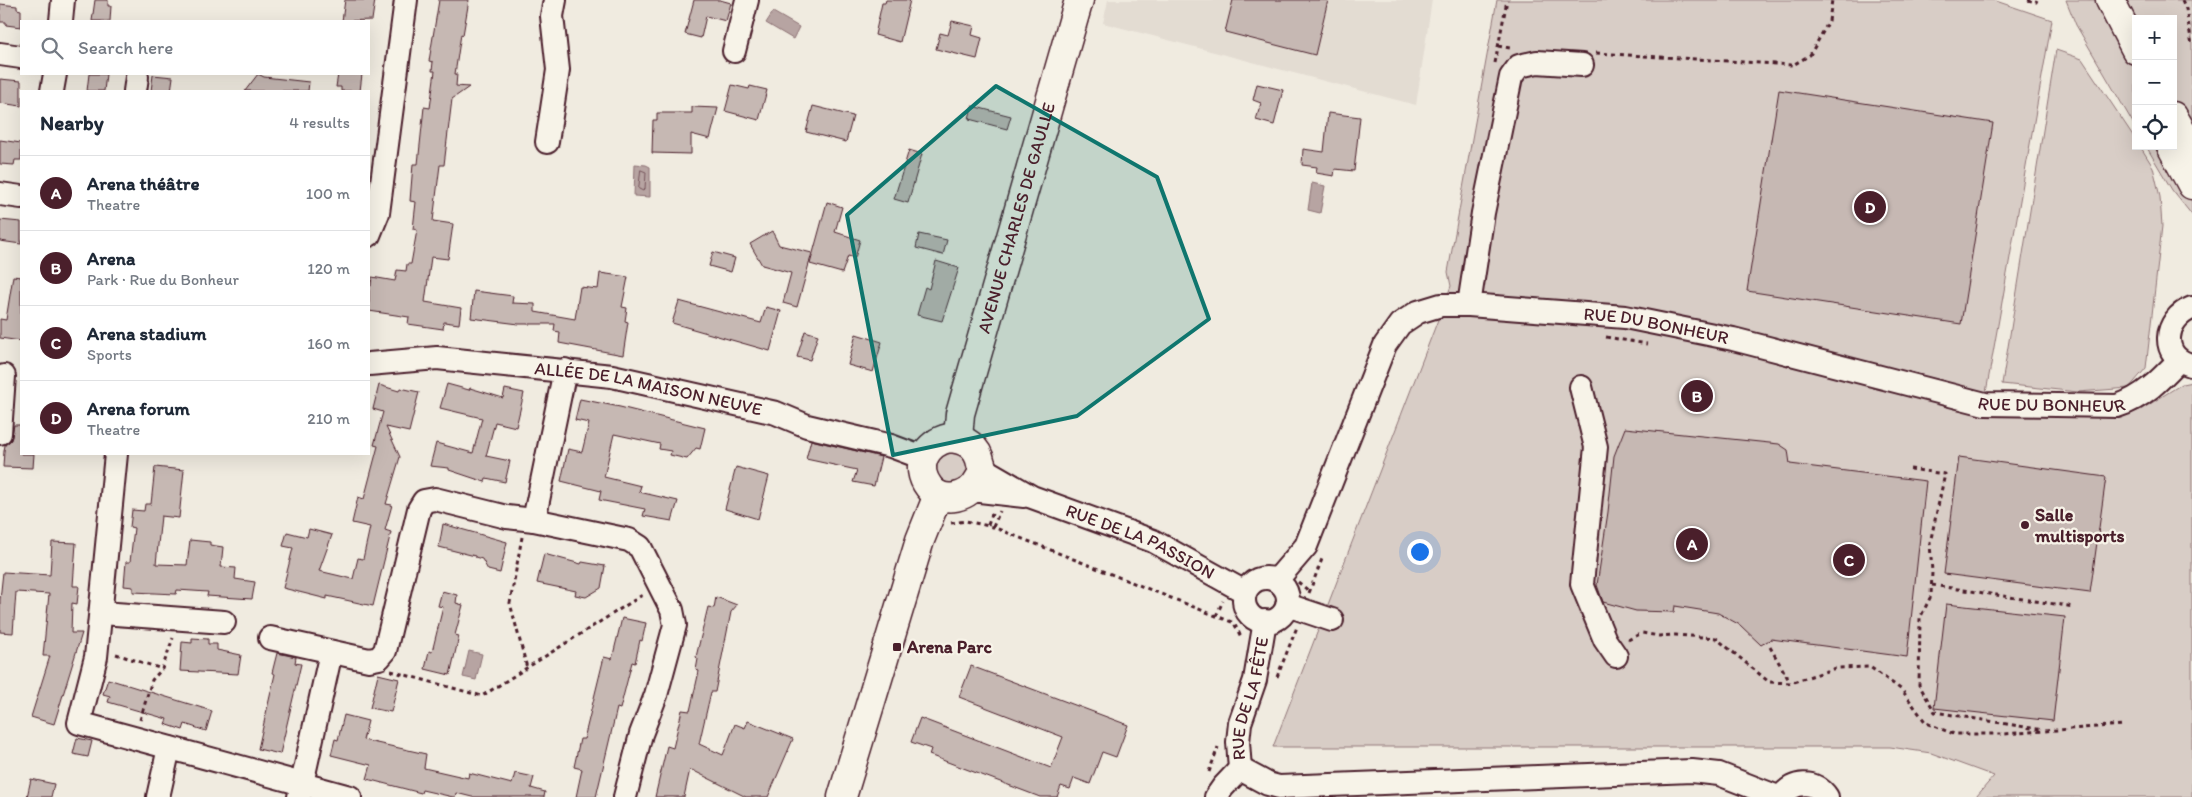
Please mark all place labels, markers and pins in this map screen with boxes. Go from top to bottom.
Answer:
pin: D [1854,188,1886,226]
pin: B [1681,377,1713,415]
place label: Salle multisports [2034,504,2125,547]
marker: Salle multisports [2019,519,2031,531]
pin: A [1676,525,1708,563]
pin: C [1833,541,1865,579]
place label: Arena Parc [906,636,993,658]
marker: Arena Parc [891,641,903,653]

